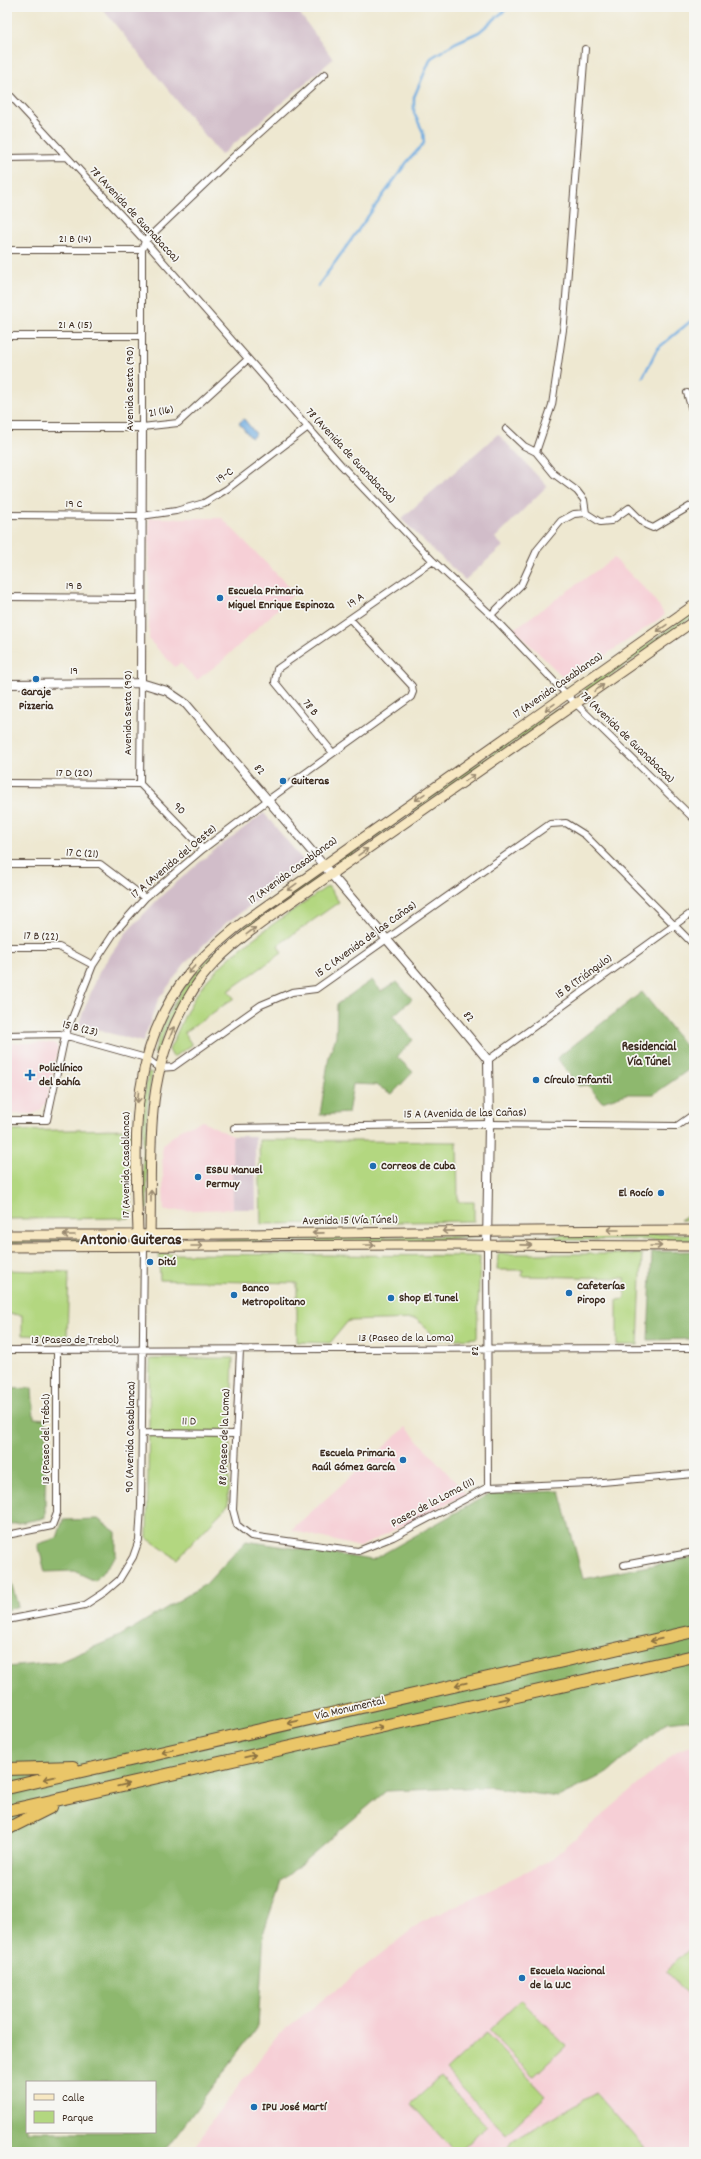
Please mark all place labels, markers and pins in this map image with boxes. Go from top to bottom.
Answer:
place label: Escuela Primaria Miguel Enrique Espinoza [228,583,335,614]
marker: Escuela Primaria Miguel Enrique Espinoza [215,593,225,603]
marker: Garaje Pizzeria [31,674,41,684]
place label: Garaje Pizzeria [19,684,55,715]
place label: Guiteras [291,773,329,790]
marker: Guiteras [278,776,288,786]
place label: Policlínico del Bahía [39,1060,83,1091]
marker: Policlínico del Bahía [24,1069,36,1081]
place label: Círculo Infantil [544,1072,612,1089]
marker: Círculo Infantil [531,1075,541,1085]
place label: Correos de Cuba [381,1158,457,1175]
marker: Correos de Cuba [368,1161,378,1171]
place label: ESBU Manuel Permuy [206,1162,263,1193]
marker: ESBU Manuel Permuy [193,1172,203,1182]
place label: El Rocío [618,1185,654,1202]
marker: El Rocío [656,1188,666,1198]
place label: Ditú [158,1254,176,1271]
marker: Ditú [145,1257,155,1267]
place label: Cafeterías Piropo [577,1278,625,1309]
place label: Banco Metropolitano [242,1280,306,1311]
marker: Cafeterías Piropo [564,1288,574,1298]
marker: Banco Metropolitano [229,1290,239,1300]
place label: Shop El Tunel [399,1290,458,1307]
marker: Shop El Tunel [386,1293,396,1303]
place label: Escuela Primaria Raúl Gómez García [312,1445,396,1476]
marker: Escuela Primaria Raúl Gómez García [398,1455,408,1465]
place label: Escuela Nacional de la UJC [530,1963,605,1994]
marker: Escuela Nacional de la UJC [517,1973,527,1983]
place label: IPU José Martí [262,2099,328,2116]
marker: IPU José Martí [249,2102,259,2112]

